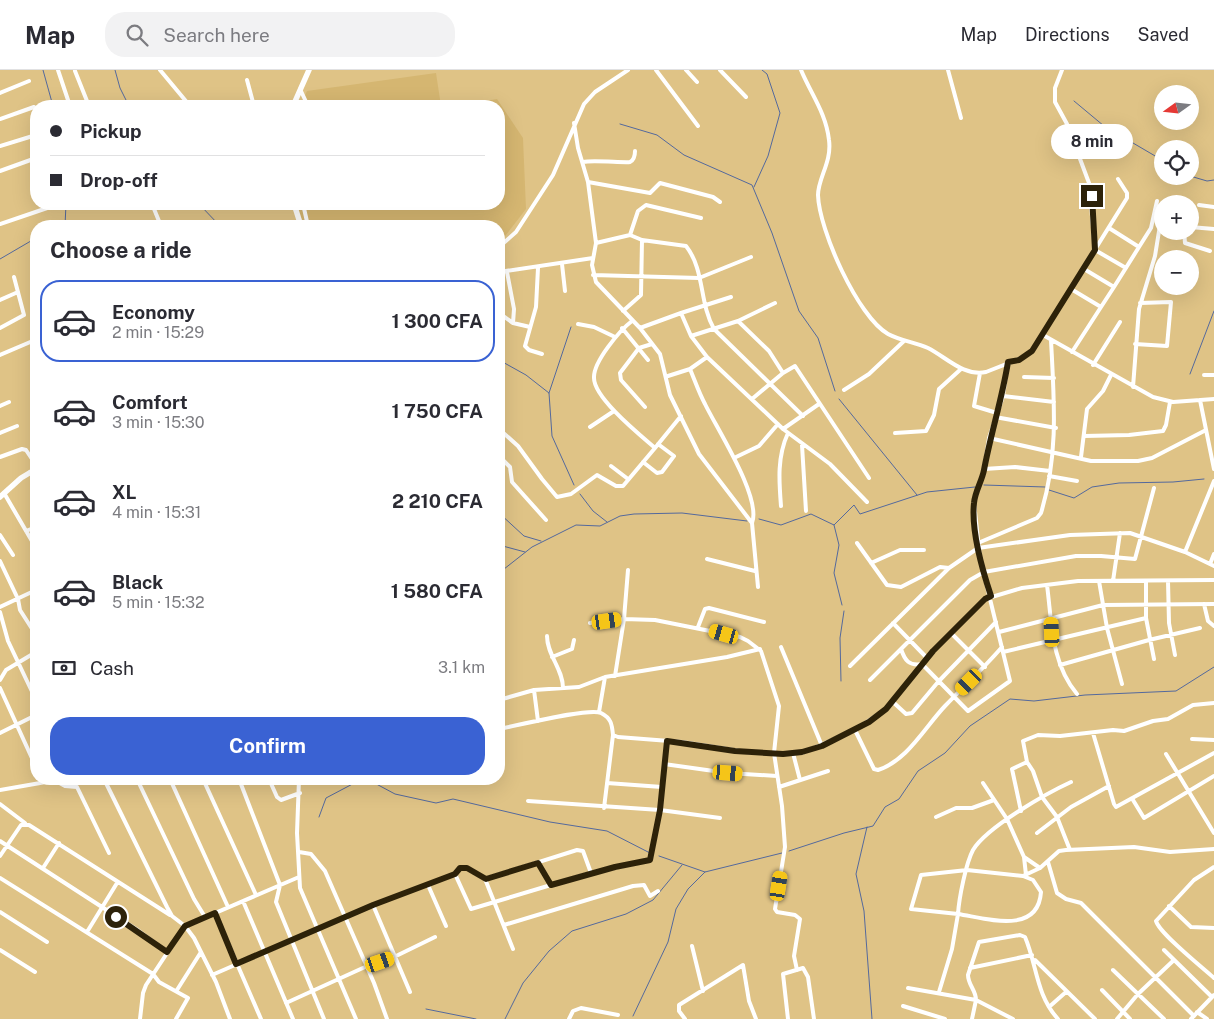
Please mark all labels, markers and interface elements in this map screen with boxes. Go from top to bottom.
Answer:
search box [105,12,455,57]
text: Map [25,21,75,49]
icon: search [123,21,151,49]
text: Search here [163,24,270,46]
text: Map [960,24,997,45]
text: Directions [1025,24,1110,45]
text: Saved [1138,24,1189,45]
north arrow [1154,85,1199,130]
map controls [1154,85,1199,295]
text: Pickup [80,120,142,142]
callout: 8 min [1051,124,1133,158]
text: 8 min [1071,132,1113,151]
button: locate [1154,140,1199,185]
text: Drop-off [80,169,157,191]
route end [1081,185,1103,207]
button: + [1154,195,1199,240]
text: Choose a ride [50,237,192,263]
button: − [1154,250,1199,295]
icon: car [52,299,97,344]
text: Economy [112,301,195,323]
text: 1 300 CFA [391,310,483,332]
text: 2 min · 15:29 [112,323,204,342]
icon: car [52,389,97,434]
text: Comfort [112,391,188,413]
text: 1 750 CFA [392,400,483,422]
text: 3 min · 15:30 [112,413,205,432]
icon: car [52,479,97,524]
text: XL [112,481,137,503]
text: 2 210 CFA [392,490,483,512]
text: 4 min · 15:31 [112,503,201,522]
icon: car [52,569,97,614]
text: Black [112,571,163,593]
text: 1 580 CFA [391,580,483,602]
text: 5 min · 15:32 [112,593,205,612]
car [591,611,622,631]
car [1043,617,1060,647]
car [707,623,740,645]
icon: cash [50,654,78,682]
text: Cash [90,657,134,679]
text: 3.1 km [438,658,485,677]
car [953,666,984,698]
button: Confirm [50,717,485,775]
car [712,764,743,782]
car [769,870,788,902]
route start [105,906,127,928]
car [363,950,396,974]

